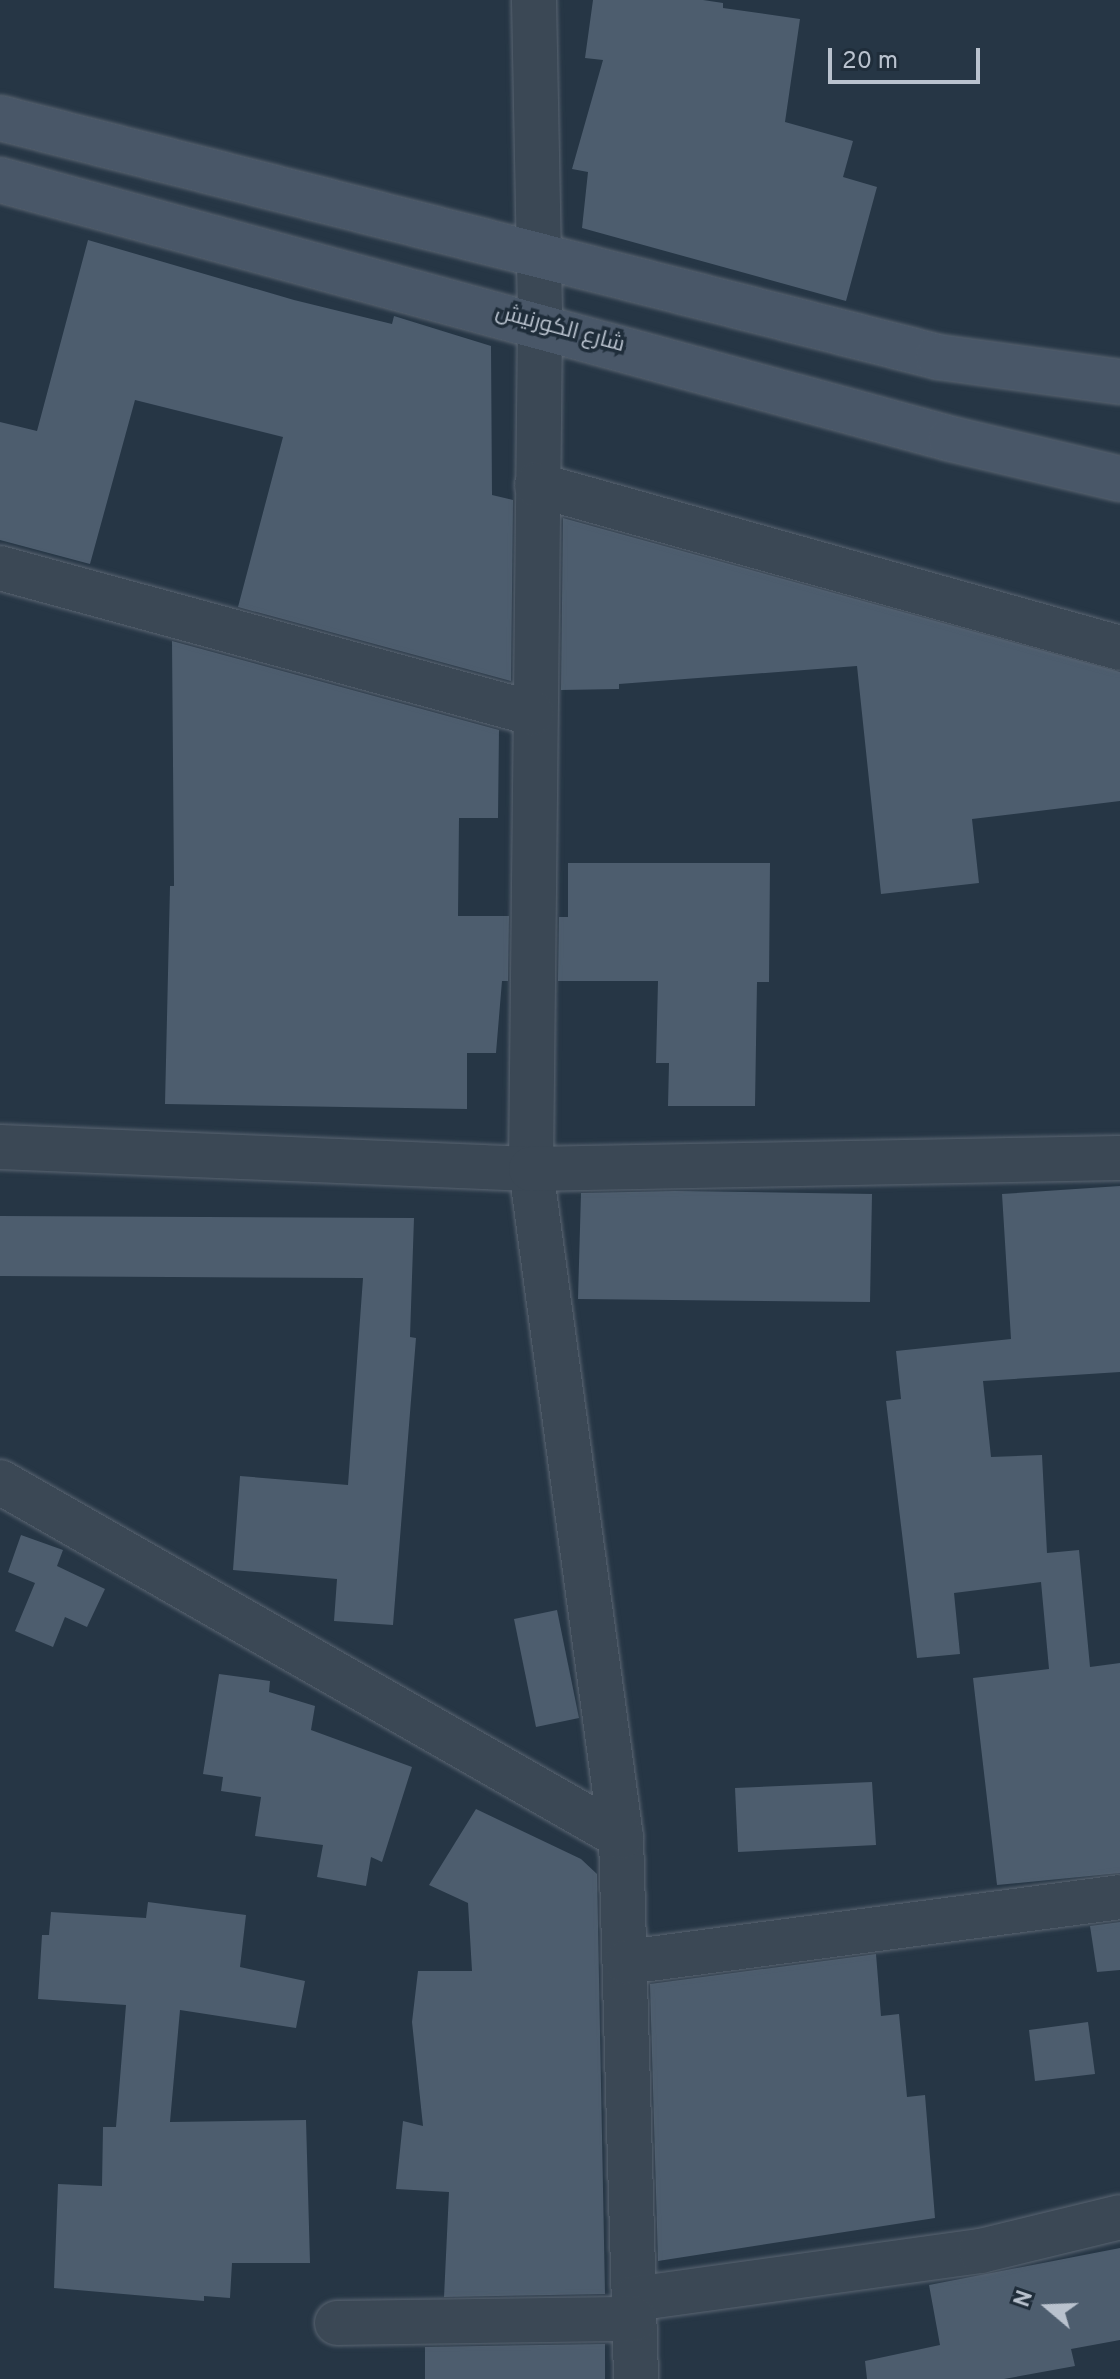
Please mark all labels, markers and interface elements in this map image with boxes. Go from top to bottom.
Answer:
scale bar [832,32,984,82]
text: 20 m [842,47,898,77]
street label: شارع الكورنيش [493,299,627,359]
north arrow [1008,2267,1088,2347]
text: N [1009,2287,1040,2311]

